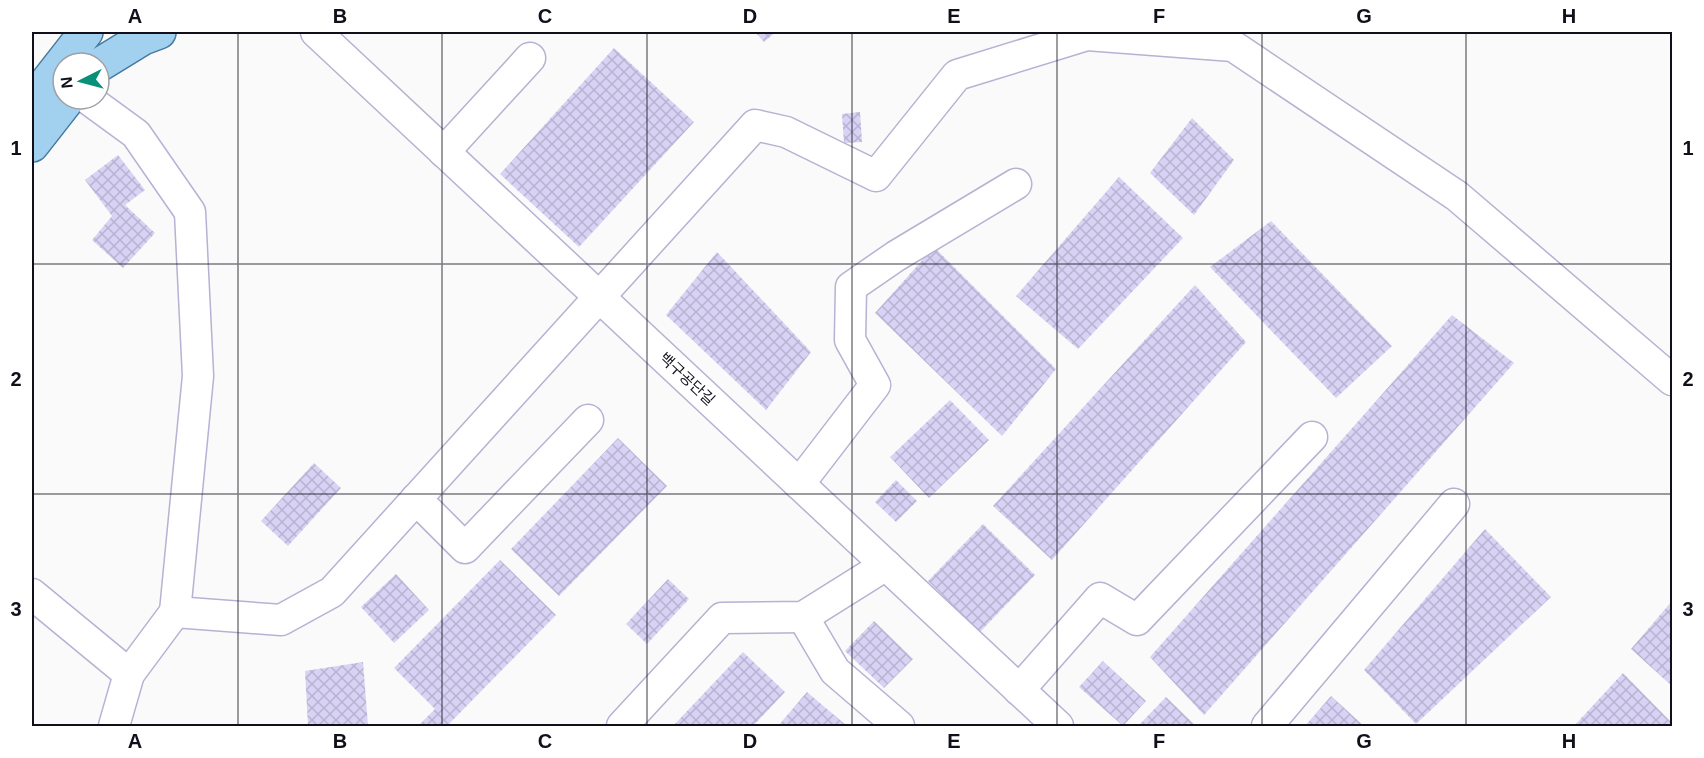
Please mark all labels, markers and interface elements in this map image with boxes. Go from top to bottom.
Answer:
text: A [128,5,142,27]
text: B [333,5,347,27]
text: C [538,5,552,27]
text: D [743,5,757,27]
text: E [947,5,961,27]
text: F [1153,5,1165,27]
text: G [1356,5,1372,27]
text: H [1562,5,1576,27]
north arrow [51,51,111,111]
text: N [58,76,76,89]
text: 1 [10,137,22,159]
text: 1 [1682,137,1694,159]
street label: 백구공단길 [656,349,718,408]
text: 2 [10,368,22,390]
text: 2 [1682,368,1694,390]
text: 3 [10,598,22,620]
text: 3 [1682,598,1694,620]
text: A [128,730,142,752]
text: B [333,730,347,752]
text: C [538,730,552,752]
text: D [743,730,757,752]
text: E [947,730,961,752]
text: F [1153,730,1165,752]
text: G [1356,730,1372,752]
text: H [1562,730,1576,752]

